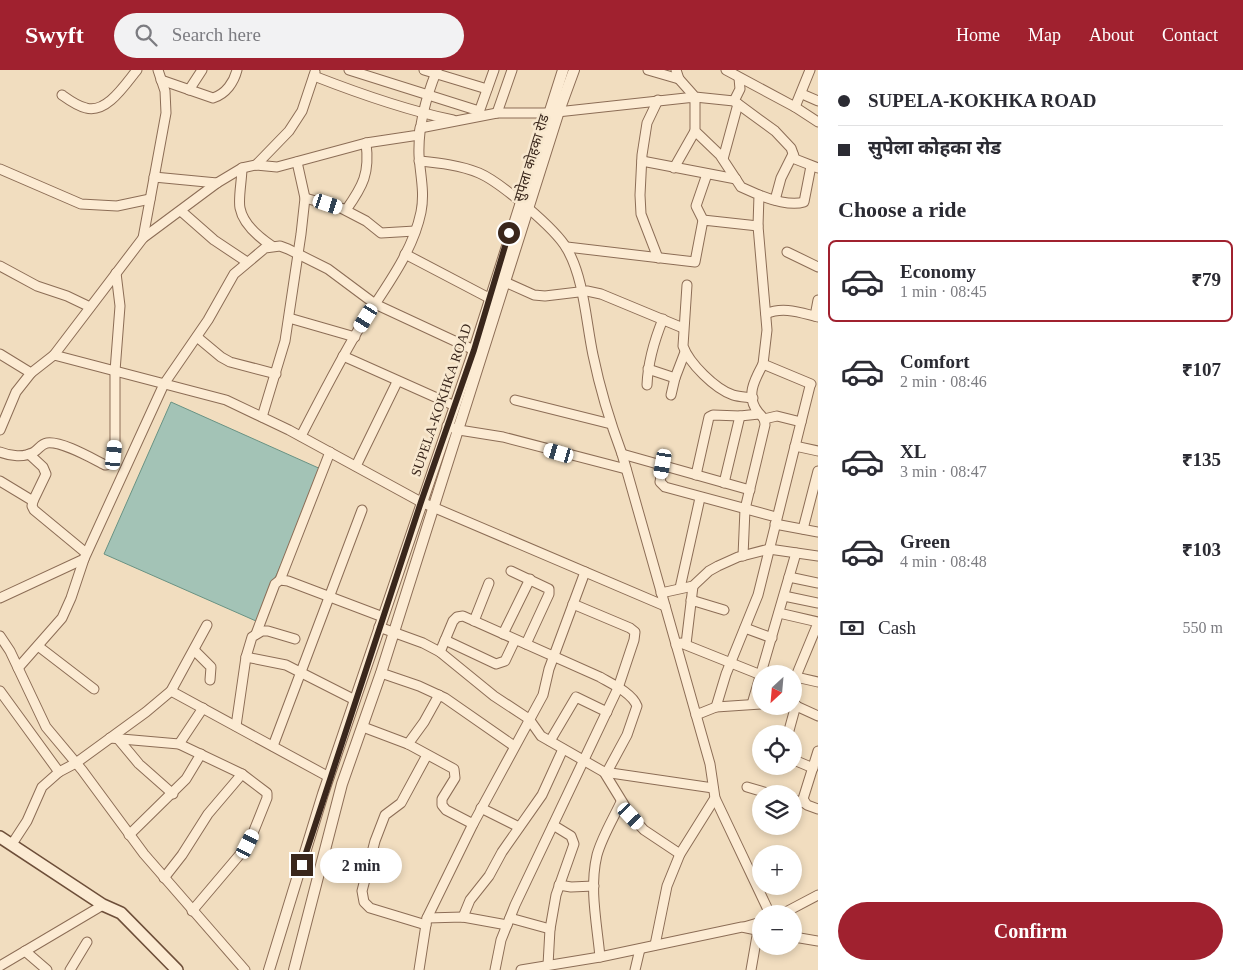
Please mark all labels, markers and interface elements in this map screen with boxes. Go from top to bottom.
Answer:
search box [114,13,464,58]
icon: search [132,21,160,49]
text: Swyft [25,22,84,48]
text: Search here [172,24,261,45]
text: Home [956,25,1000,45]
text: Map [1028,25,1061,45]
text: About [1089,25,1134,45]
text: Contact [1162,25,1218,45]
text: SUPELA-KOKHKA ROAD [868,90,1097,111]
street label: सुपेला कोहका रोड [509,112,554,204]
text: सुपेला कोहका रोड [868,137,1001,158]
car [311,192,344,216]
text: Choose a ride [838,197,966,222]
route start [498,222,520,244]
icon: car [840,259,885,304]
text: Economy [900,261,976,282]
text: ₹79 [1191,269,1221,290]
text: 1 min · 08:45 [900,283,987,300]
car [351,301,380,335]
street label: SUPELA-KOKHKA ROAD [408,322,475,479]
icon: car [840,349,885,394]
text: Comfort [900,351,970,372]
text: ₹107 [1182,359,1221,380]
text: 2 min · 08:46 [900,373,987,390]
car [104,439,123,471]
icon: car [840,439,885,484]
text: XL [900,441,926,462]
car [542,442,575,464]
car [653,448,672,480]
text: ₹135 [1182,449,1221,470]
text: 3 min · 08:47 [900,463,987,480]
icon: car [840,529,885,574]
text: Green [900,531,950,552]
text: ₹103 [1182,539,1221,560]
text: 4 min · 08:48 [900,553,987,570]
icon: cash [838,614,866,642]
text: Cash [878,617,916,638]
text: 550 m [1183,619,1223,636]
north arrow [752,665,802,715]
map controls [752,665,802,955]
button: locate [752,725,802,775]
button: layers [752,785,802,835]
car [615,800,646,832]
car [234,827,261,861]
button: + [752,845,802,895]
callout: 2 min [320,848,402,882]
route end [291,854,313,876]
text: 2 min [342,857,380,874]
button: Confirm [838,902,1223,960]
button: − [752,905,802,955]

